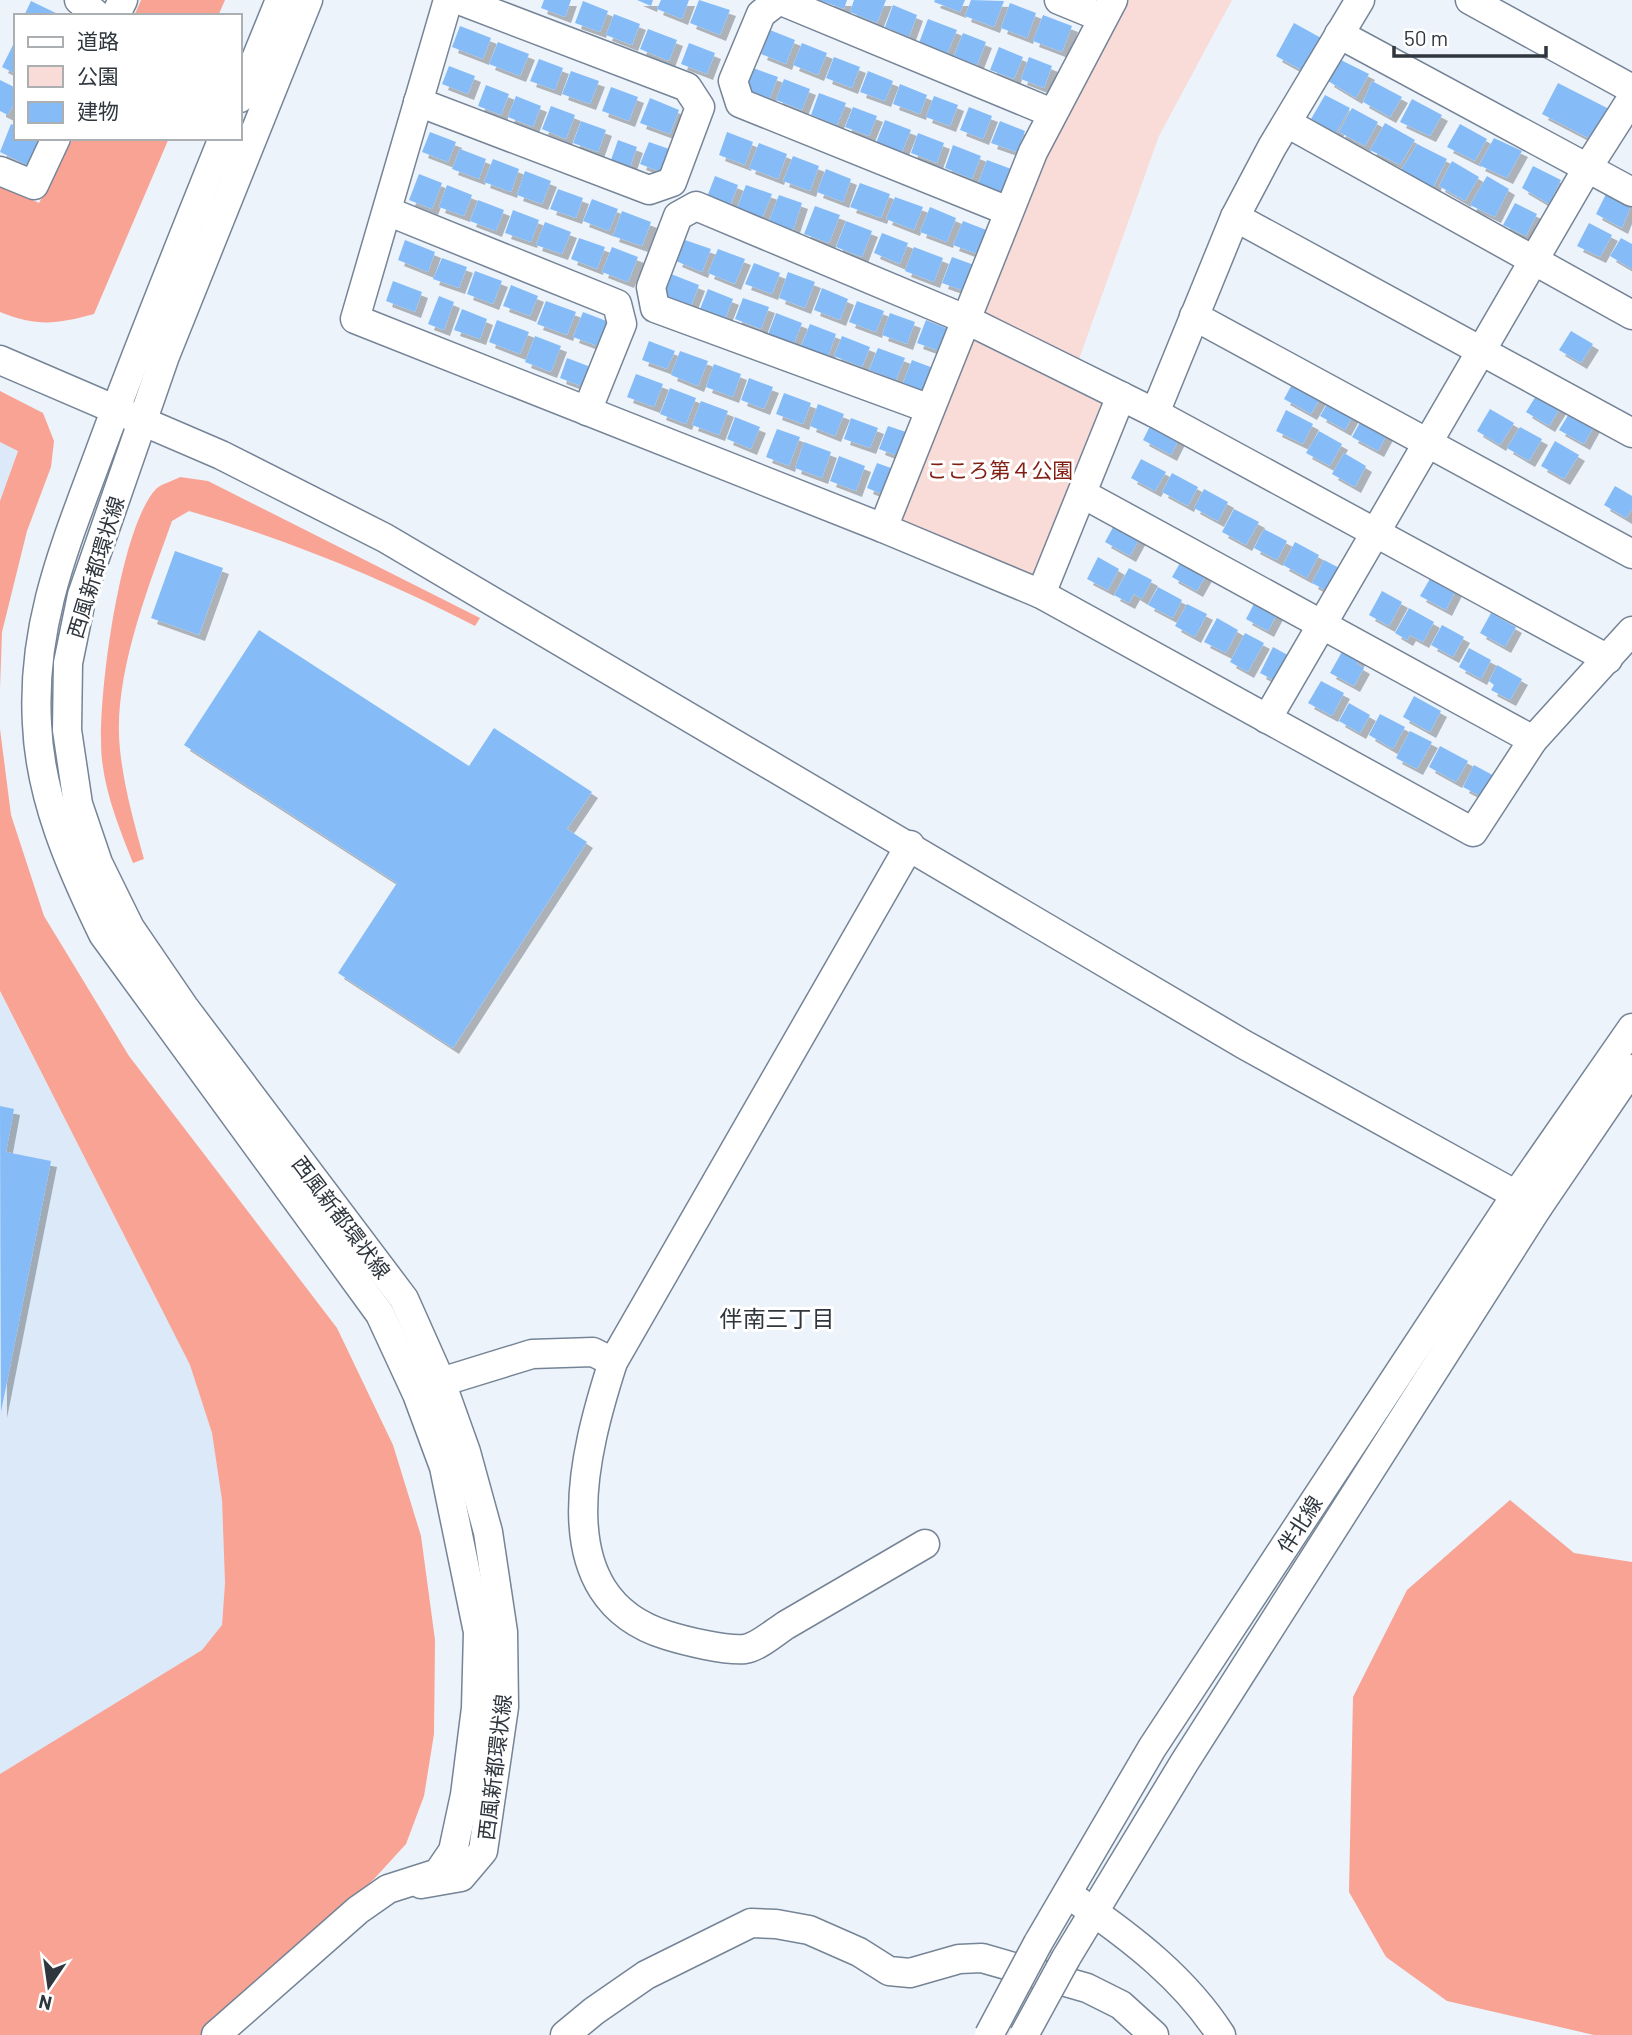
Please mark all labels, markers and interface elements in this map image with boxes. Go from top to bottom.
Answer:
legend [14,14,242,140]
scale bar [1394,14,1546,58]
text: 50 m [1404,25,1448,50]
text: 道路 [77,28,119,53]
text: 公園 [77,63,119,88]
text: 建物 [77,98,119,123]
park label: こころ第４公園 [927,457,1074,482]
street label: 西風新都環状線 [62,493,128,641]
street label: 西風新都環状線 [288,1151,396,1283]
district label: 伴南三丁目 [720,1304,835,1332]
street label: 伴北線 [1271,1491,1327,1557]
street label: 西風新都環状線 [473,1693,515,1841]
north arrow [14,1951,84,2021]
text: N [36,1990,54,2016]

